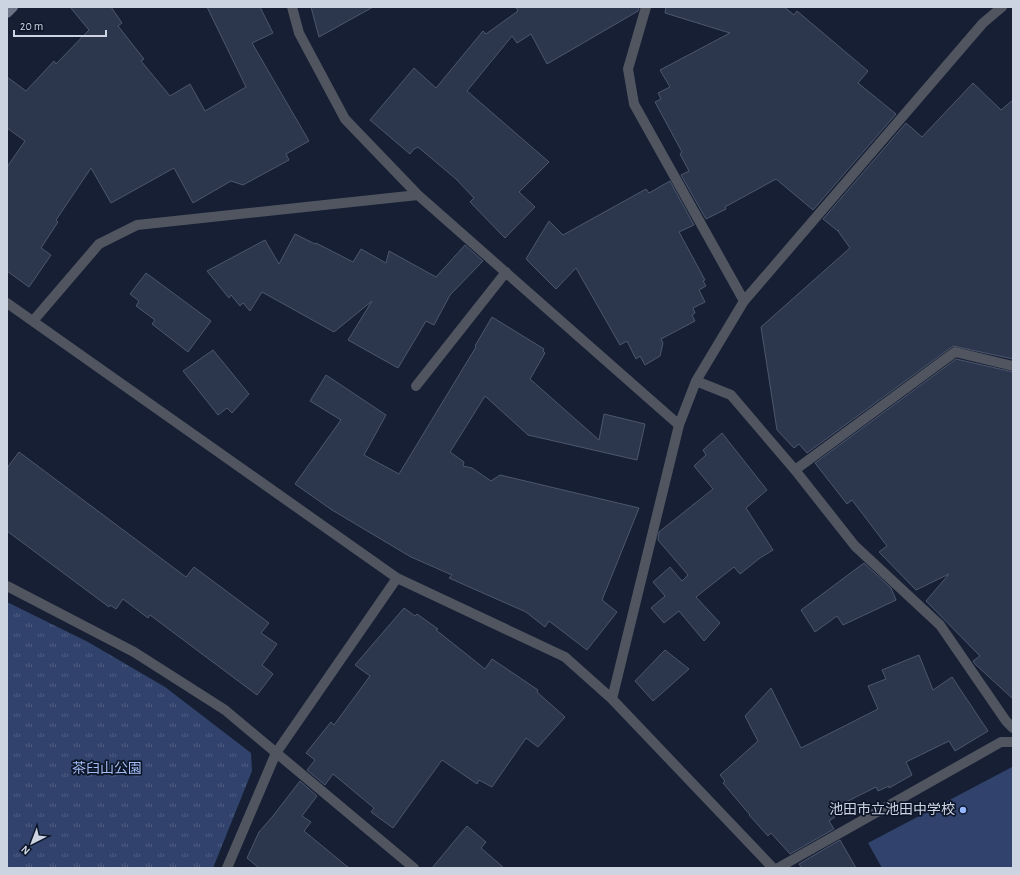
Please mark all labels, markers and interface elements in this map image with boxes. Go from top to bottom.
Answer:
scale bar [14,12,106,38]
text: 20 m [20,20,43,32]
park label: 茶臼山公園 [72,761,142,776]
place label: 池田市立池田中学校 [829,802,955,817]
marker: 池田市立池田中学校 [958,805,968,815]
north arrow [12,823,52,863]
text: N [19,843,32,857]

